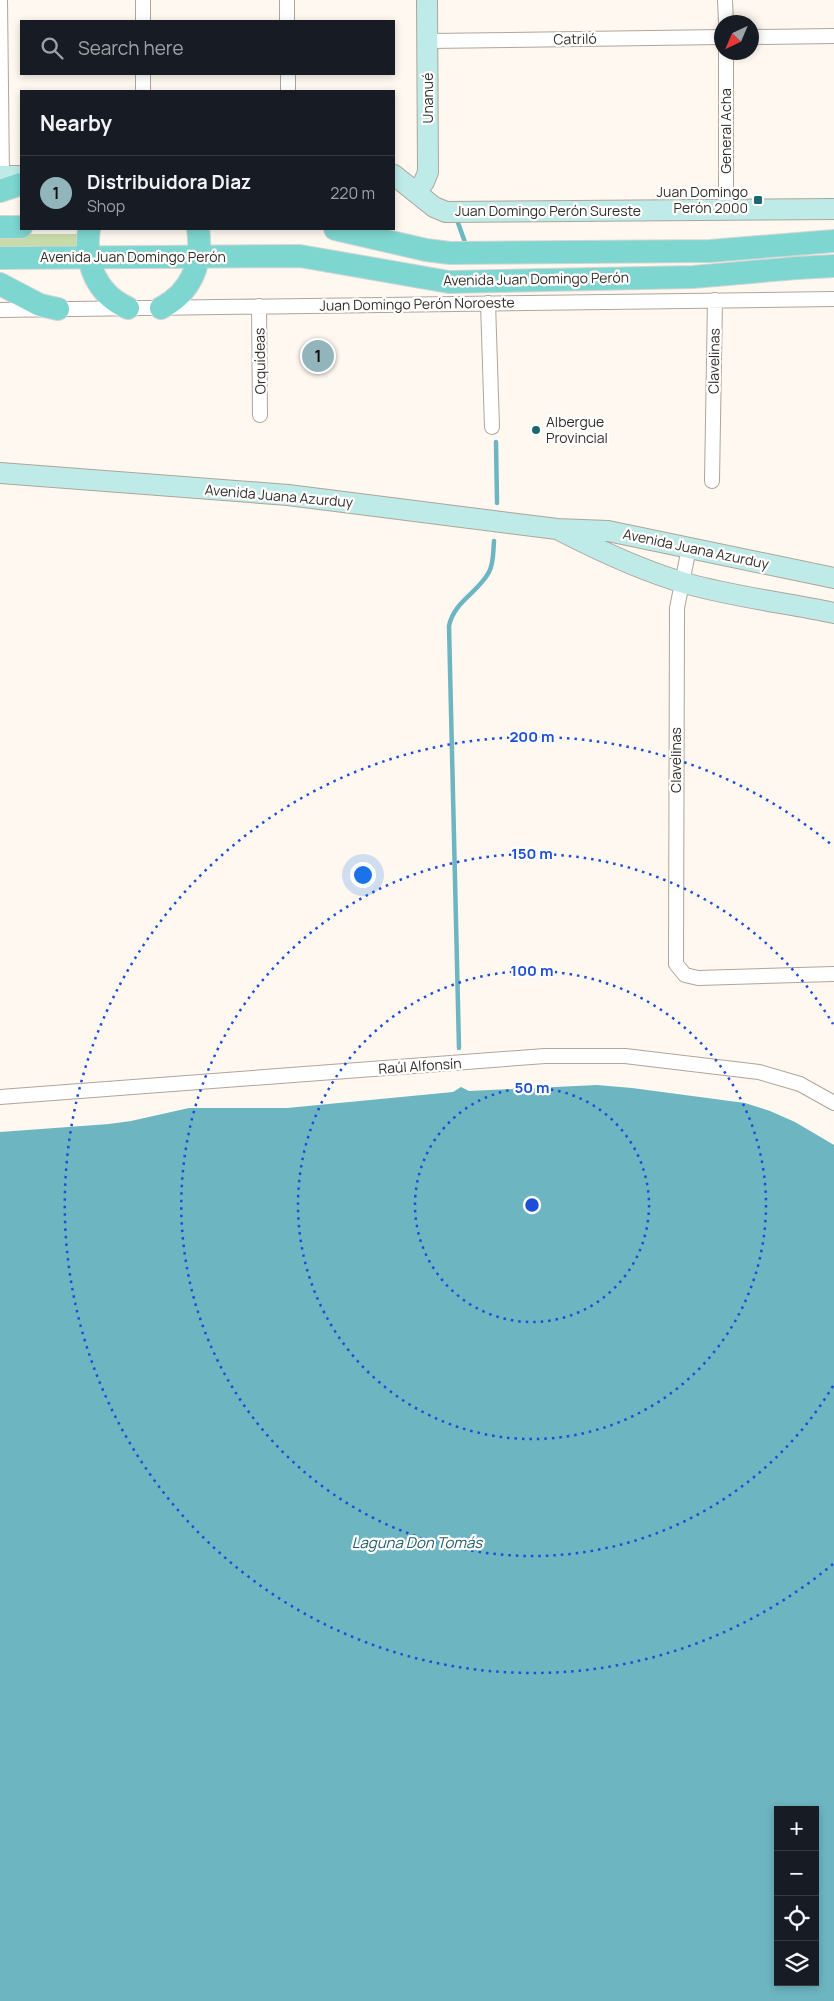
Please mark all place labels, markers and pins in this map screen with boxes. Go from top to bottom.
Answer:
place label: Juan Domingo Perón 2000 [657,182,748,217]
marker: Juan Domingo Perón 2000 [752,194,764,206]
pin: 1 [302,337,334,375]
place label: Albergue Provincial [546,412,608,447]
marker: Albergue Provincial [530,424,542,436]
centre of rings [523,1196,541,1214]

